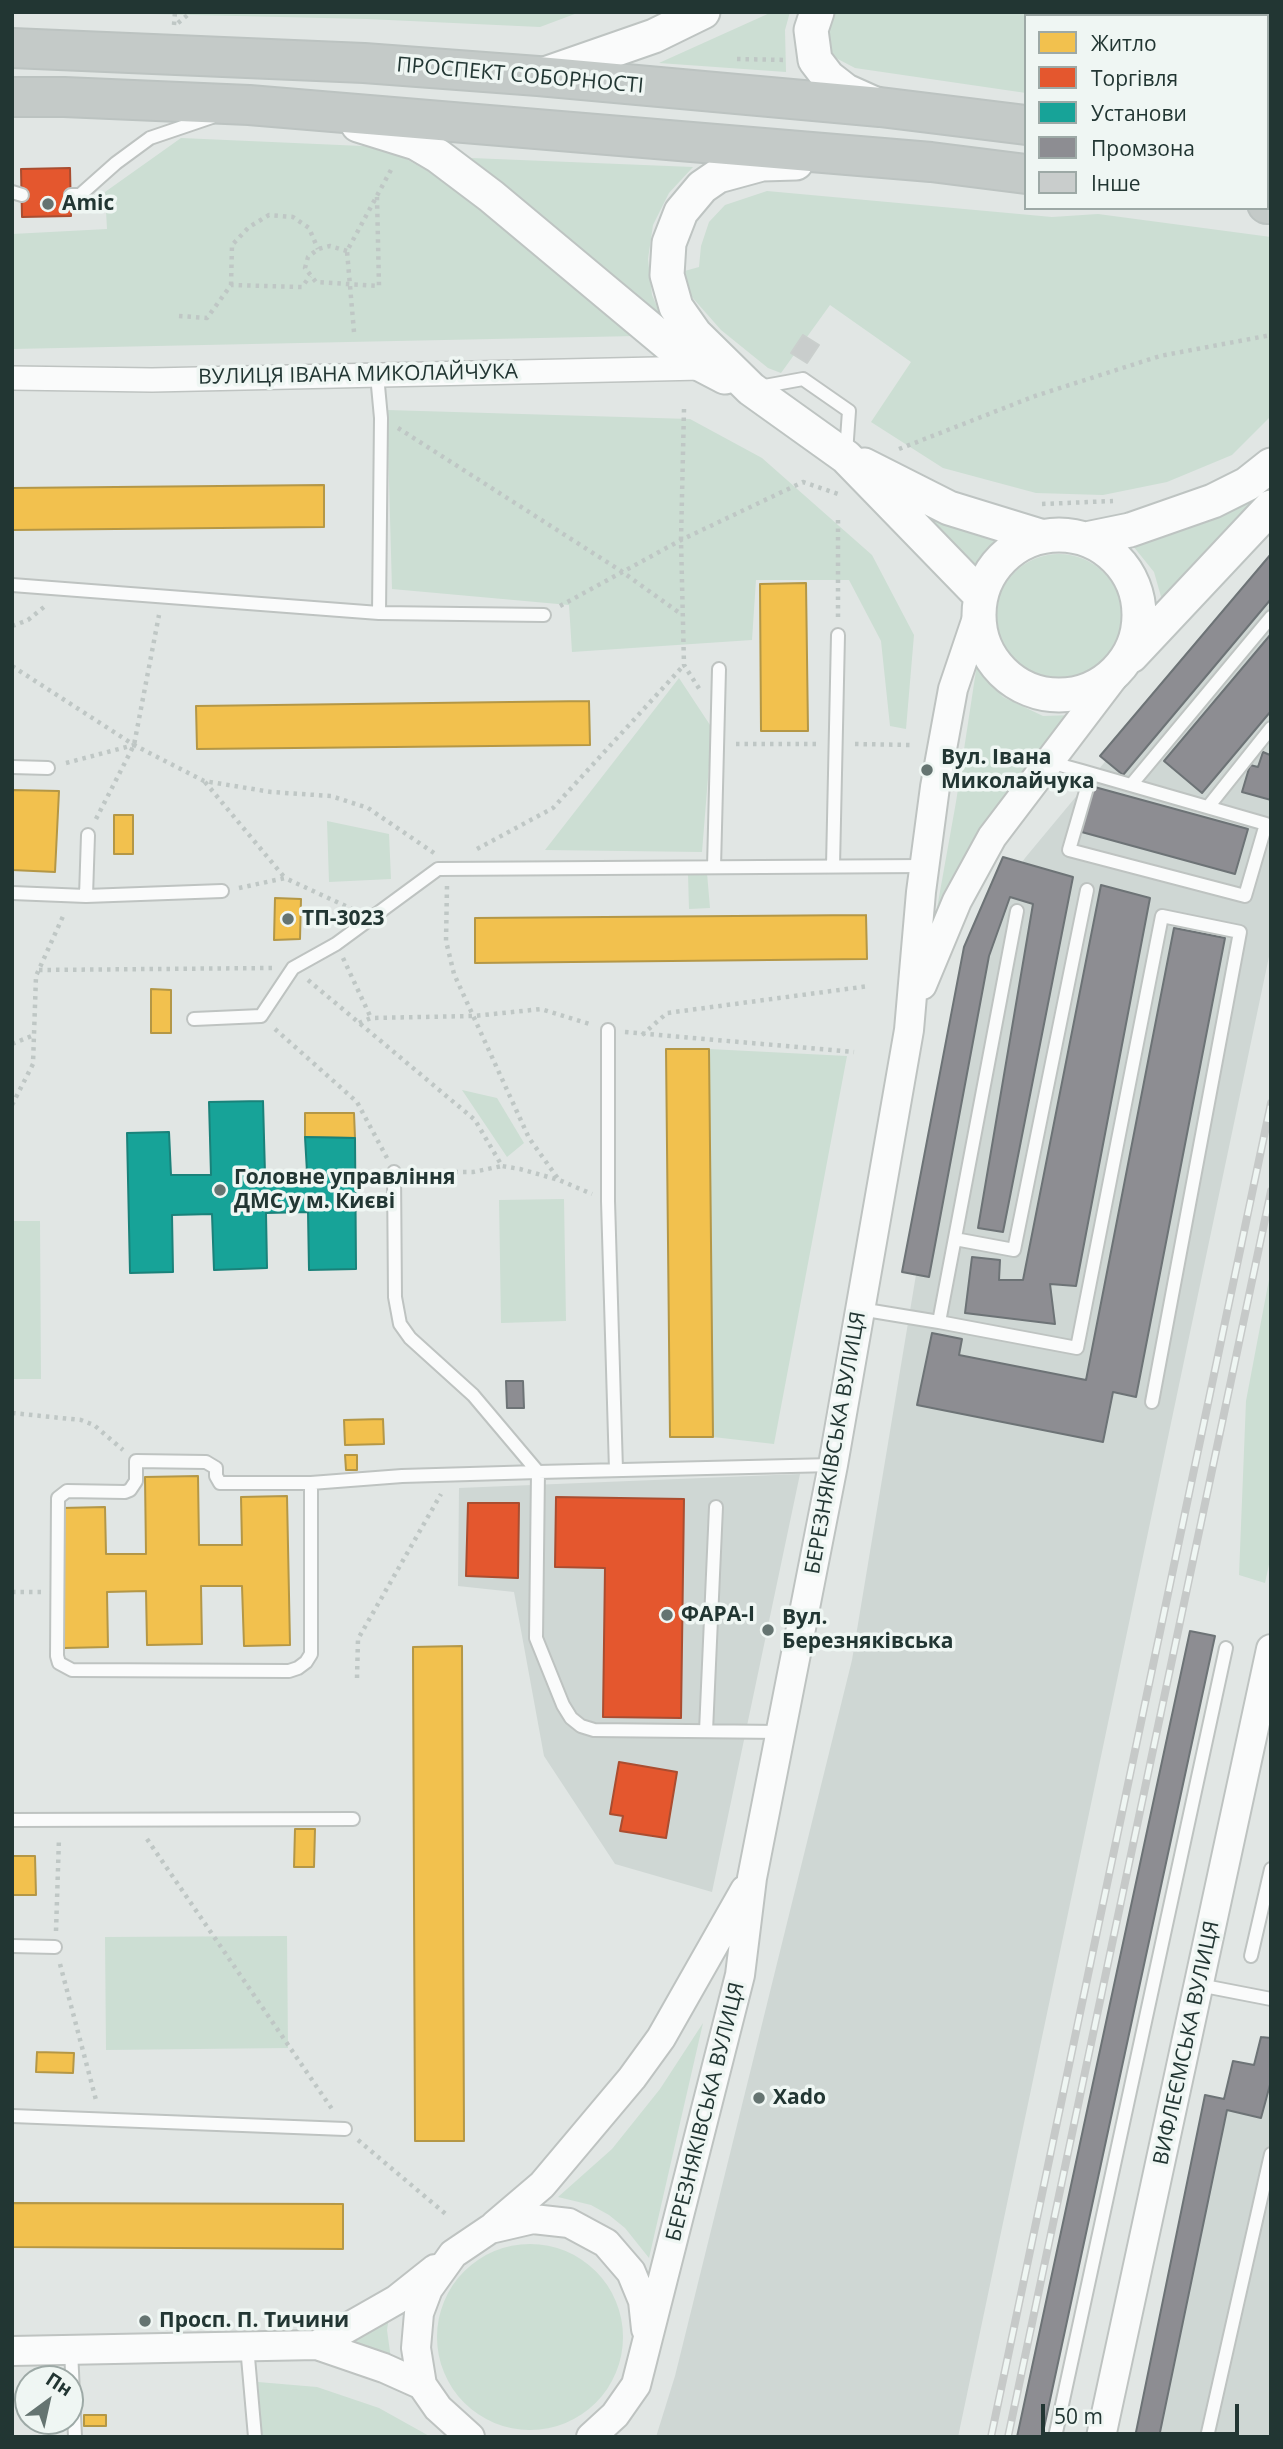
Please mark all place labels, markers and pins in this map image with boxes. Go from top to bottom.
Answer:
place label: Amic [62,191,114,217]
marker: Amic [40,196,56,212]
place label: Вул. Івана Миколайчука [941,745,1095,795]
marker: Вул. Івана Миколайчука [919,762,935,778]
place label: ТП-3023 [302,906,385,932]
marker: ТП-3023 [280,911,296,927]
place label: Головне управління ДМС у м. Києві [234,1165,455,1215]
marker: Головне управління ДМС у м. Києві [212,1182,228,1198]
place label: ФАРА-І [681,1602,755,1628]
place label: Вул. Березняківська [782,1605,954,1655]
marker: ФАРА-І [659,1607,675,1623]
marker: Вул. Березняківська [760,1622,776,1638]
place label: Xado [773,2085,826,2111]
marker: Xado [751,2090,767,2106]
place label: Просп. П. Тичини [159,2308,349,2334]
marker: Просп. П. Тичини [137,2313,153,2329]

